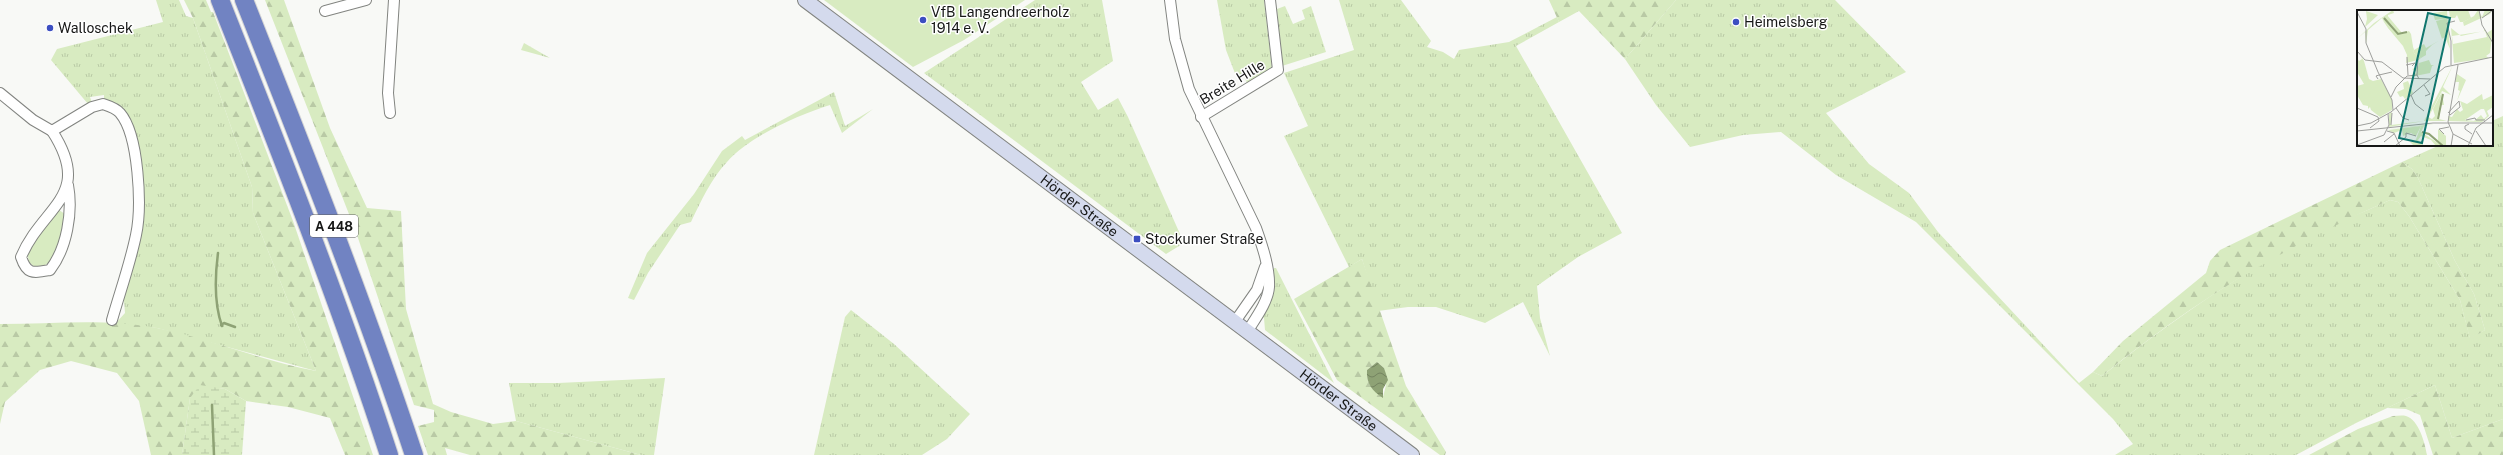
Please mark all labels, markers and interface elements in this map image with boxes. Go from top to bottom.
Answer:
place label: VfB Langendreerholz 1914 e. V. [931,4,1069,36]
inset map [2357,10,2493,146]
place label: Heimelsberg [1744,14,1828,30]
marker: VfB Langendreerholz 1914 e. V. [918,15,928,25]
marker: Heimelsberg [1731,17,1741,27]
place label: Walloschek [58,20,133,36]
marker: Walloschek [45,23,55,33]
street label: Breite Hille [1197,56,1267,108]
street label: Hörder Straße [1037,171,1121,240]
road number: A 448 [310,215,358,237]
place label: Stockumer Straße [1145,231,1263,247]
marker: Stockumer Straße [1132,234,1142,244]
street label: Hörder Straße [1297,366,1381,434]

